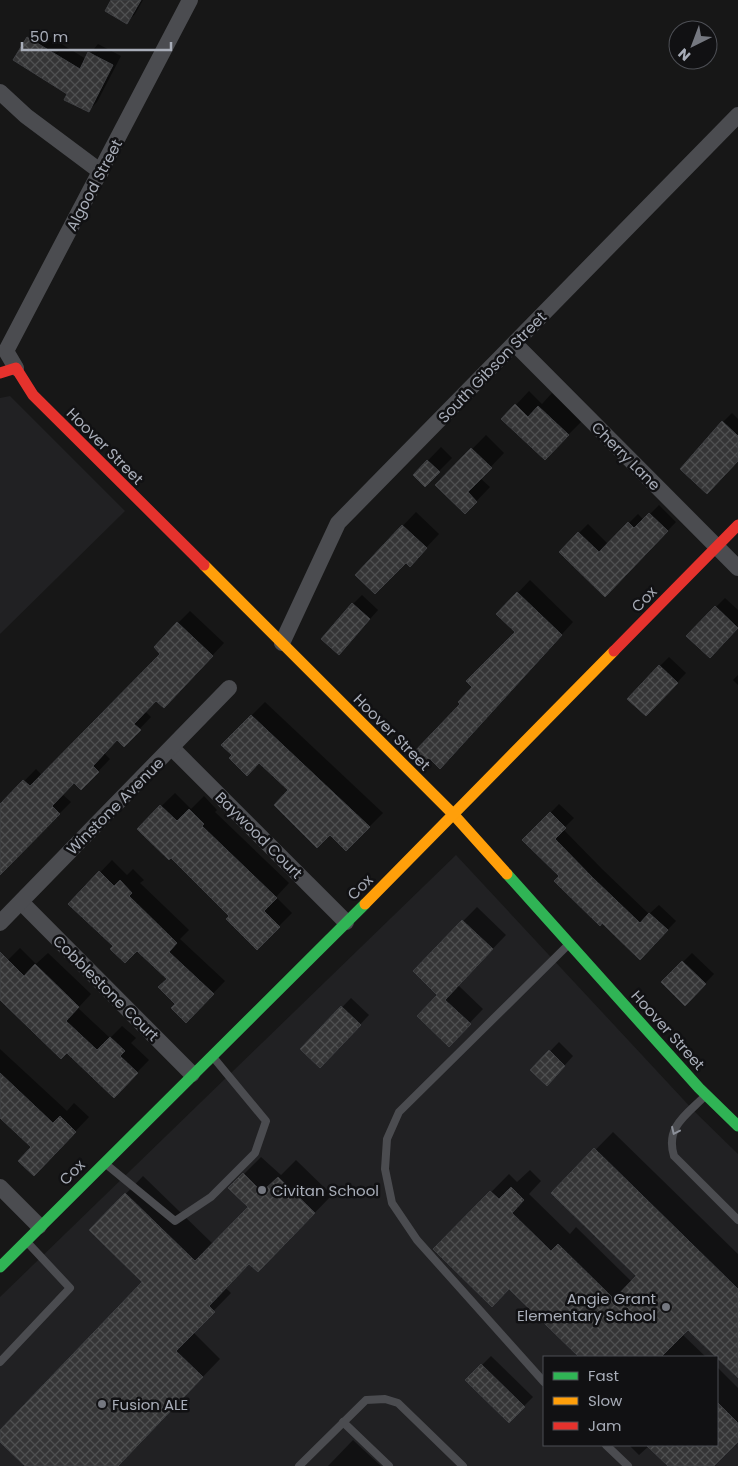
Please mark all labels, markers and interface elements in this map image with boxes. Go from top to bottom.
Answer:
scale bar [22,20,171,52]
north arrow [668,20,718,70]
text: 50 m [30,26,68,47]
text: N [674,44,695,66]
street label: Algood Street [61,135,127,235]
street label: South Gibson Street [433,307,551,427]
street label: Hoover Street [62,403,148,489]
street label: Cherry Lane [587,417,665,495]
street label: Cox [627,582,661,616]
street label: Hoover Street [349,689,435,775]
street label: Winstone Avenue [62,753,168,859]
street label: Baywood Court [211,787,307,883]
street label: Cox [343,870,377,904]
street label: Cobblestone Court [48,930,164,1046]
street label: Hoover Street [626,986,710,1074]
one-way arrow [671,1125,681,1134]
street label: Cox [55,1155,89,1189]
place label: Civitan School [272,1180,379,1201]
marker: Civitan School [256,1184,268,1196]
place label: Angie Grant Elementary School [517,1288,656,1326]
marker: Angie Grant Elementary School [660,1301,672,1313]
legend [543,1356,718,1446]
text: Fast [588,1365,619,1386]
text: Slow [588,1390,623,1411]
place label: Fusion ALE [112,1394,188,1415]
marker: Fusion ALE [96,1398,108,1410]
text: Jam [588,1415,622,1436]

